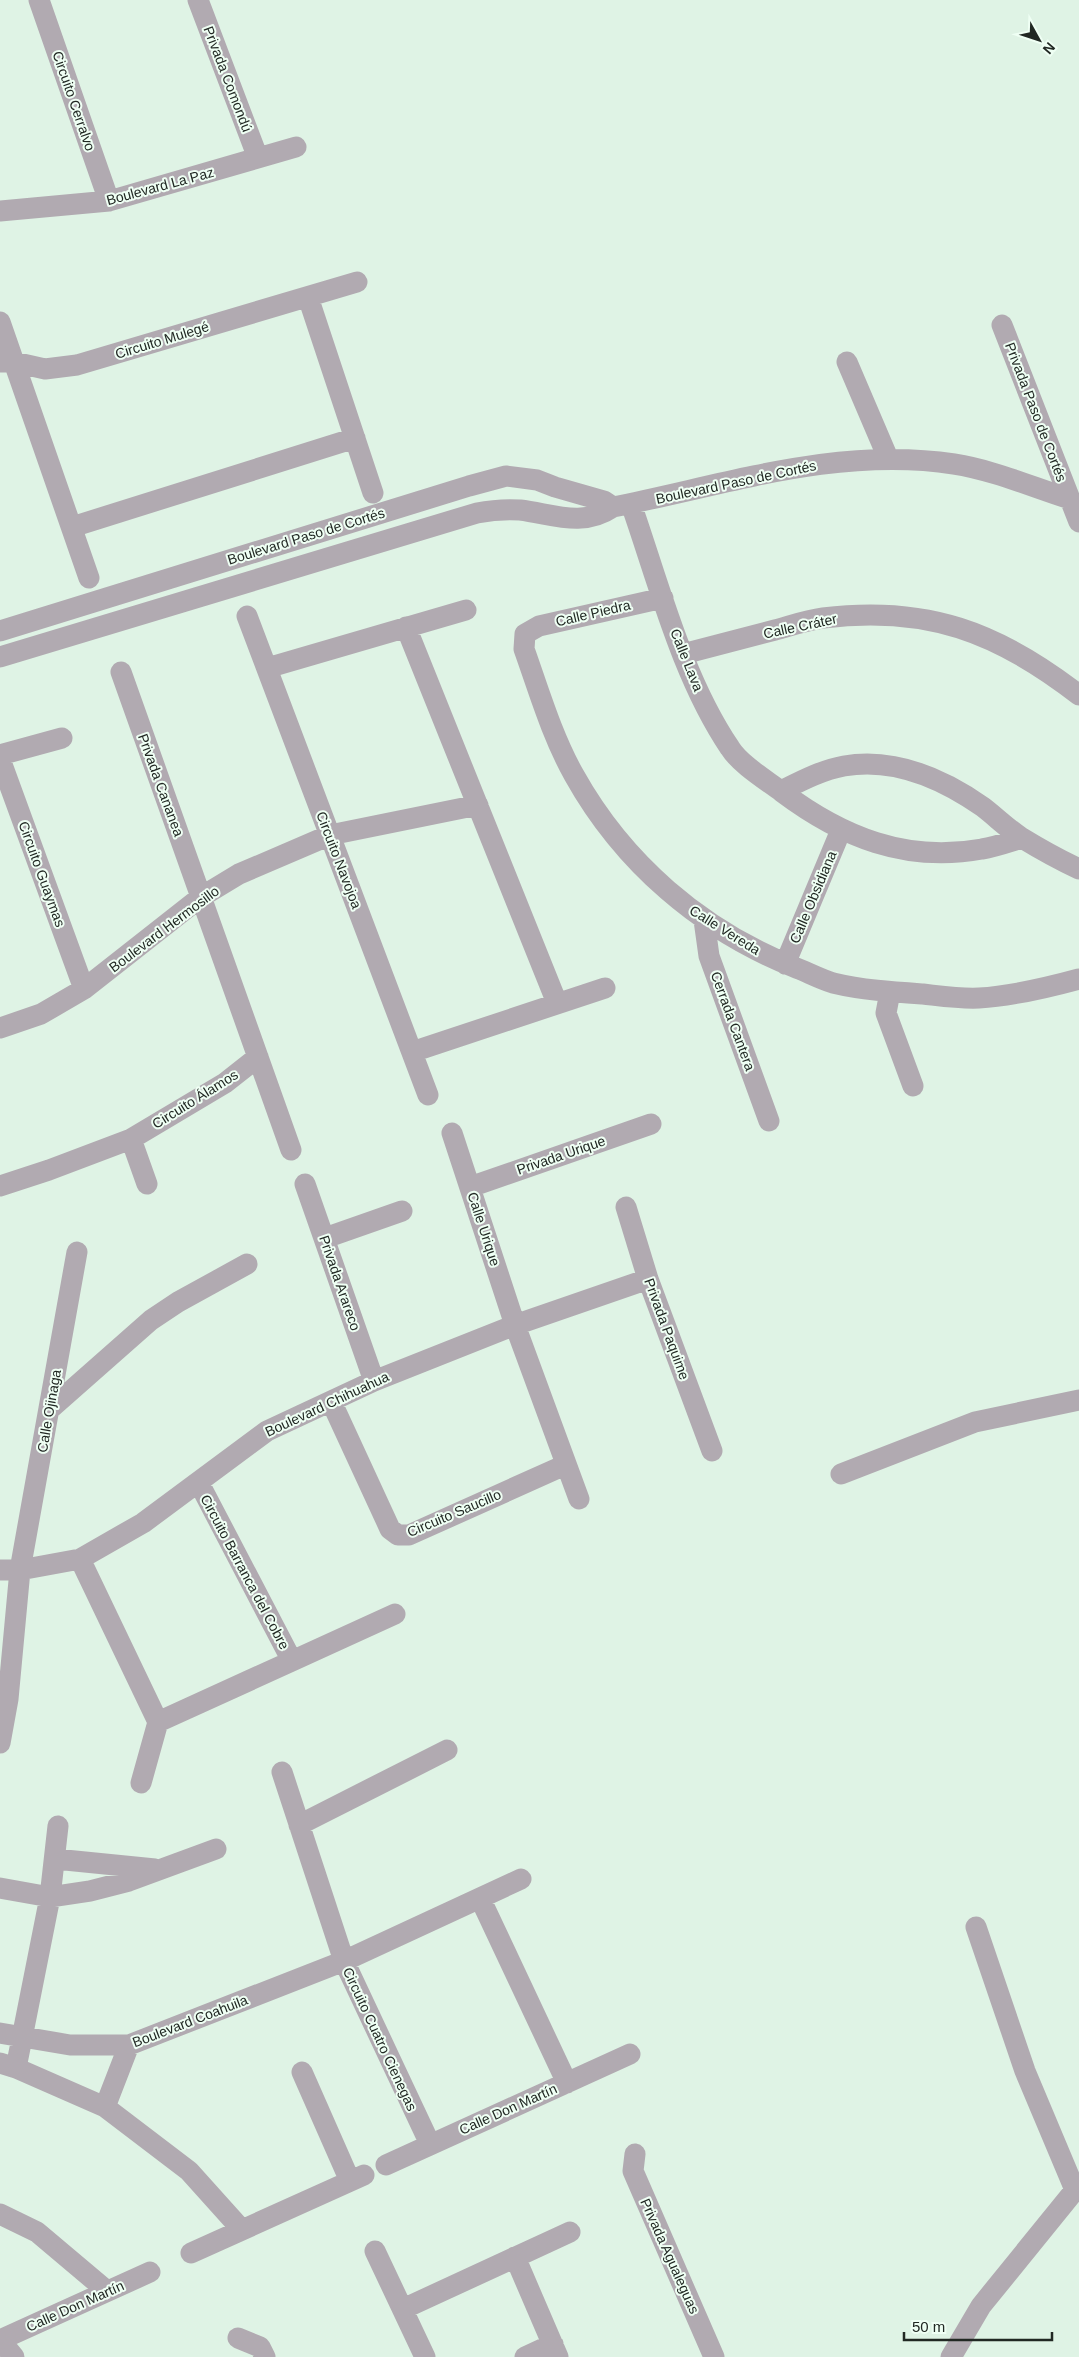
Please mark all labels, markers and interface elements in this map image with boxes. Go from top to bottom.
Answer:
north arrow [1014,15,1064,65]
street label: Privada Comondú [200,24,256,134]
text: N [1040,39,1058,57]
street label: Circuito Cerralvo [49,49,99,153]
street label: Boulevard La Paz [105,164,215,208]
street label: Circuito Mulegé [113,318,211,362]
street label: Privada Paso de Cortés [1002,340,1070,484]
street label: Boulevard Paso de Cortés [654,457,818,507]
street label: Boulevard Paso de Cortés [226,504,386,568]
street label: Calle Piedra [554,597,632,629]
street label: Calle Cráter [762,610,839,642]
street label: Calle Lava [667,626,707,694]
street label: Privada Cananea [135,731,187,839]
street label: Circuito Navojoa [313,809,365,911]
street label: Circuito Guaymas [15,819,69,929]
street label: Calle Obsidiana [786,848,840,946]
street label: Boulevard Hermosillo [106,882,222,975]
street label: Calle Vereda [687,902,763,958]
street label: Cerrada Cantera [708,969,758,1073]
street label: Circuito Álamos [149,1066,241,1132]
street label: Privada Urique [515,1132,608,1178]
street label: Calle Urique [464,1190,504,1268]
street label: Privada Arareco [316,1233,364,1333]
street label: Privada Paquime [641,1276,693,1382]
street label: Calle Ojinaga [34,1368,64,1454]
street label: Boulevard Chihuahua [263,1368,392,1440]
street label: Circuito Saucillo [405,1486,504,1540]
street label: Circuito Barranca del Cobre [197,1492,293,1652]
street label: Circuito Cuatro Cienegas [340,1965,420,2113]
street label: Boulevard Coahuila [130,1992,250,2050]
street label: Calle Don Martín [457,2080,559,2138]
street label: Privada Agualeguas [637,2196,703,2316]
street label: Calle Don Martín [24,2277,126,2335]
scale bar [904,2310,1052,2342]
text: 50 m [912,2318,945,2335]

